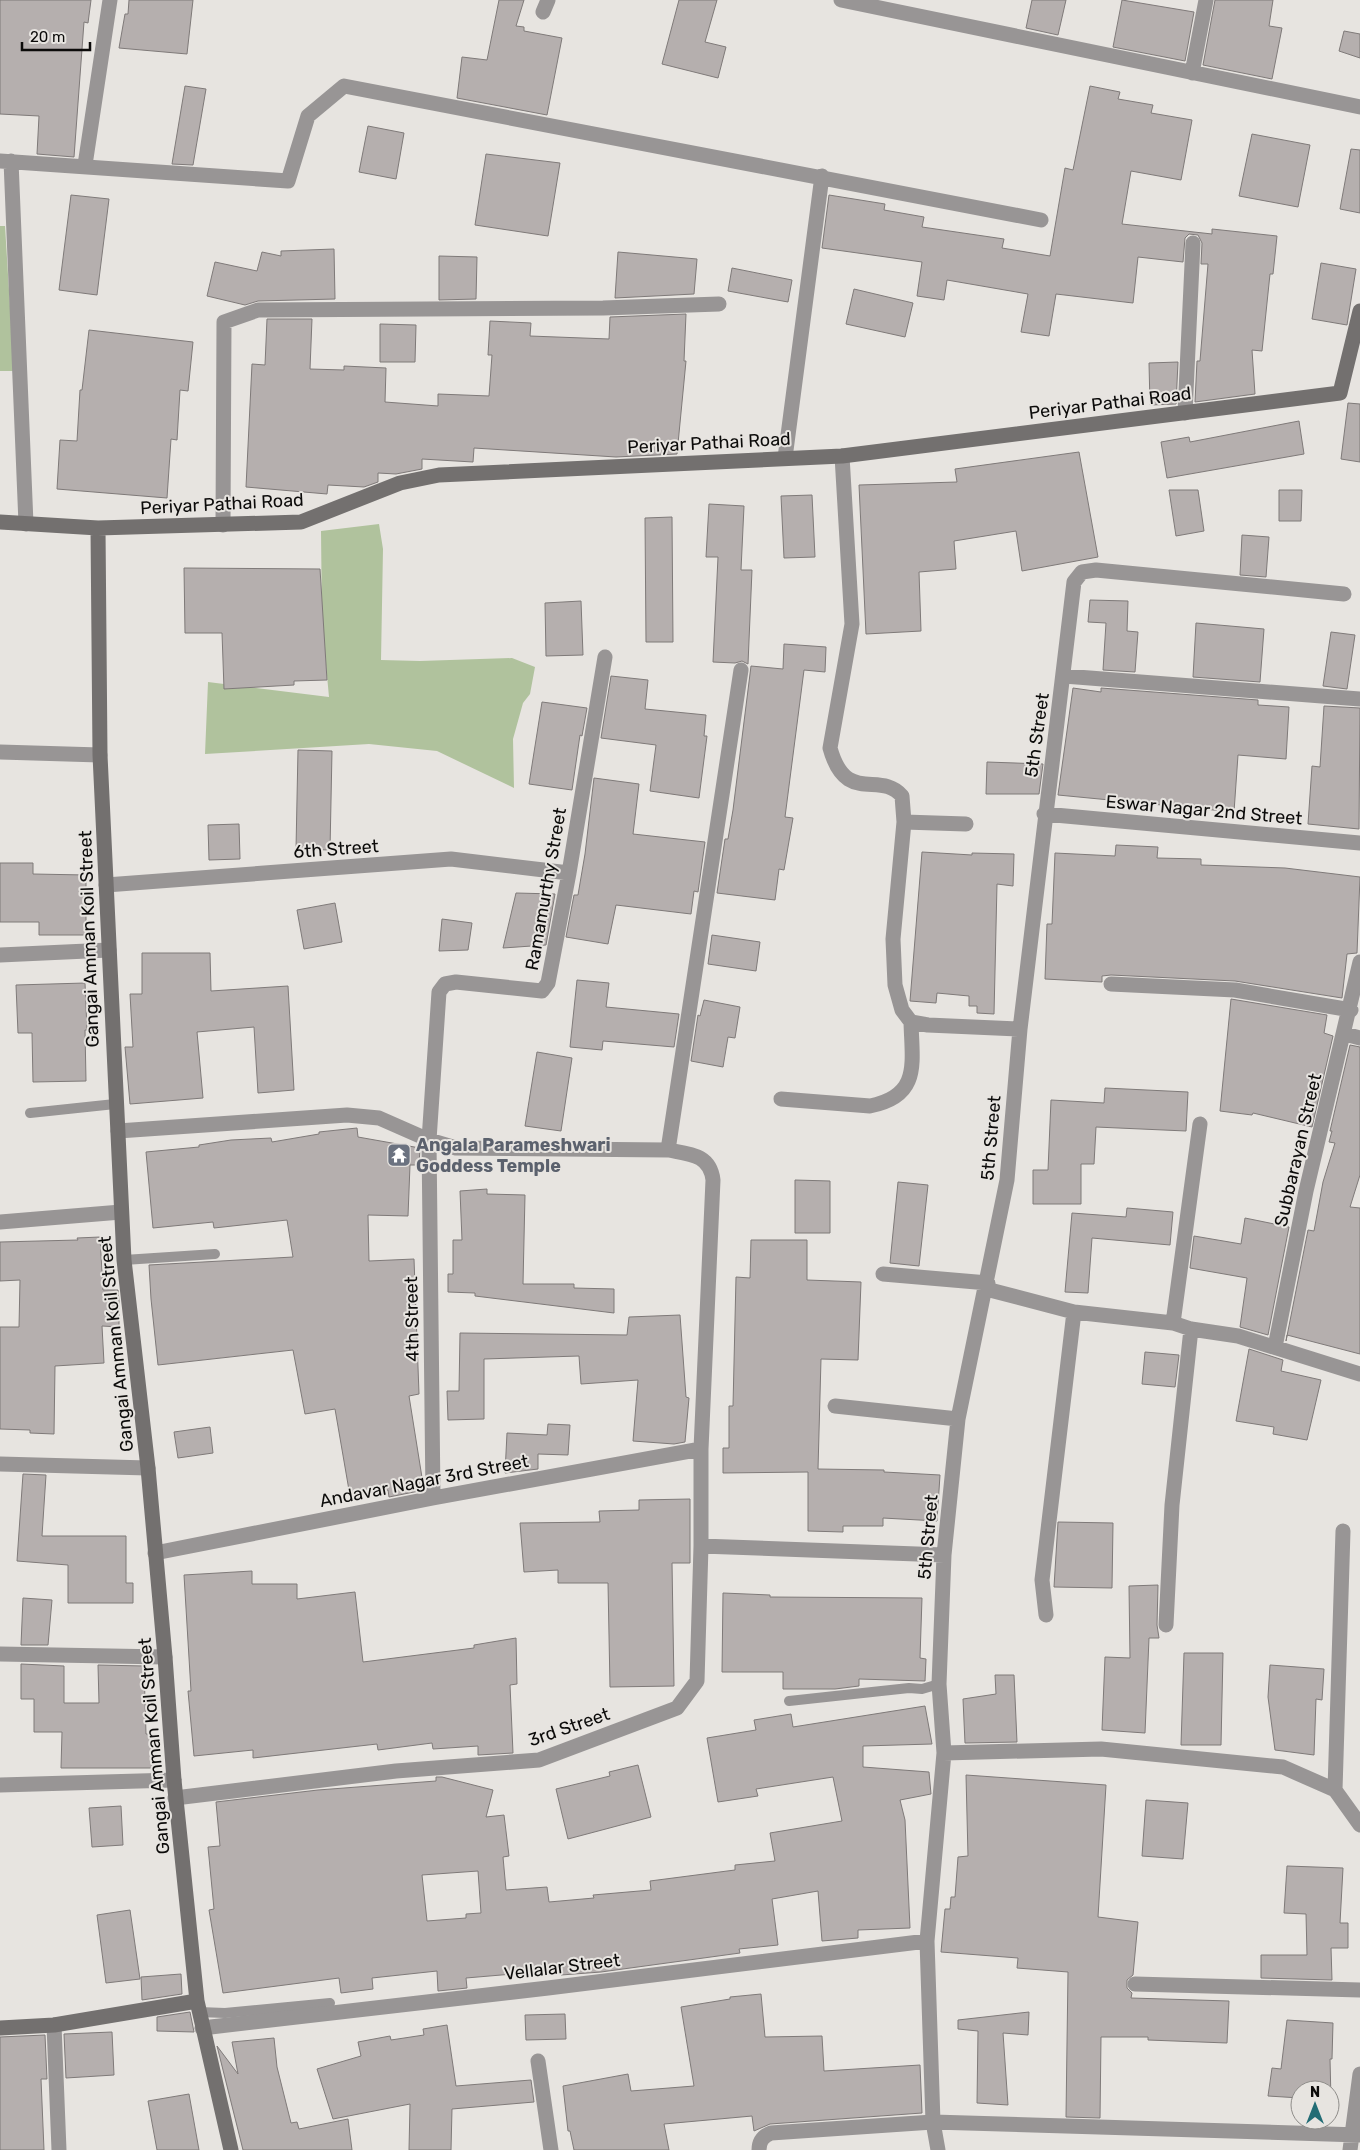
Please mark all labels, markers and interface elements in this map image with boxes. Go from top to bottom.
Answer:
scale bar [22,20,90,52]
text: 20 m [30,28,65,46]
street label: Periyar Pathai Road [1027,382,1193,424]
street label: Periyar Pathai Road [627,428,791,458]
street label: Periyar Pathai Road [140,489,304,519]
street label: 5th Street [1020,691,1054,779]
street label: Eswar Nagar 2nd Street [1105,790,1303,830]
street label: Ramamurthy Street [521,806,571,972]
street label: Gangai Amman Koil Street [74,830,104,1048]
street label: 6th Street [293,835,379,863]
street label: Subbarayan Street [1270,1071,1326,1229]
street label: 5th Street [976,1095,1006,1181]
place label: Angala Parameshwari Goddess Temple [416,1134,611,1177]
temple icon: Angala Parameshwari Goddess Temple [386,1142,412,1168]
street label: Gangai Amman Koil Street [94,1235,138,1453]
street label: 4th Street [400,1276,424,1362]
street label: Andavar Nagar 3rd Street [318,1450,530,1512]
street label: 5th Street [913,1494,943,1580]
street label: Gangai Amman Koil Street [134,1637,174,1855]
street label: 3rd Street [525,1703,613,1751]
street label: Vellalar Street [503,1949,621,1985]
north arrow [1290,2080,1340,2130]
text: N [1310,2084,1320,2101]

